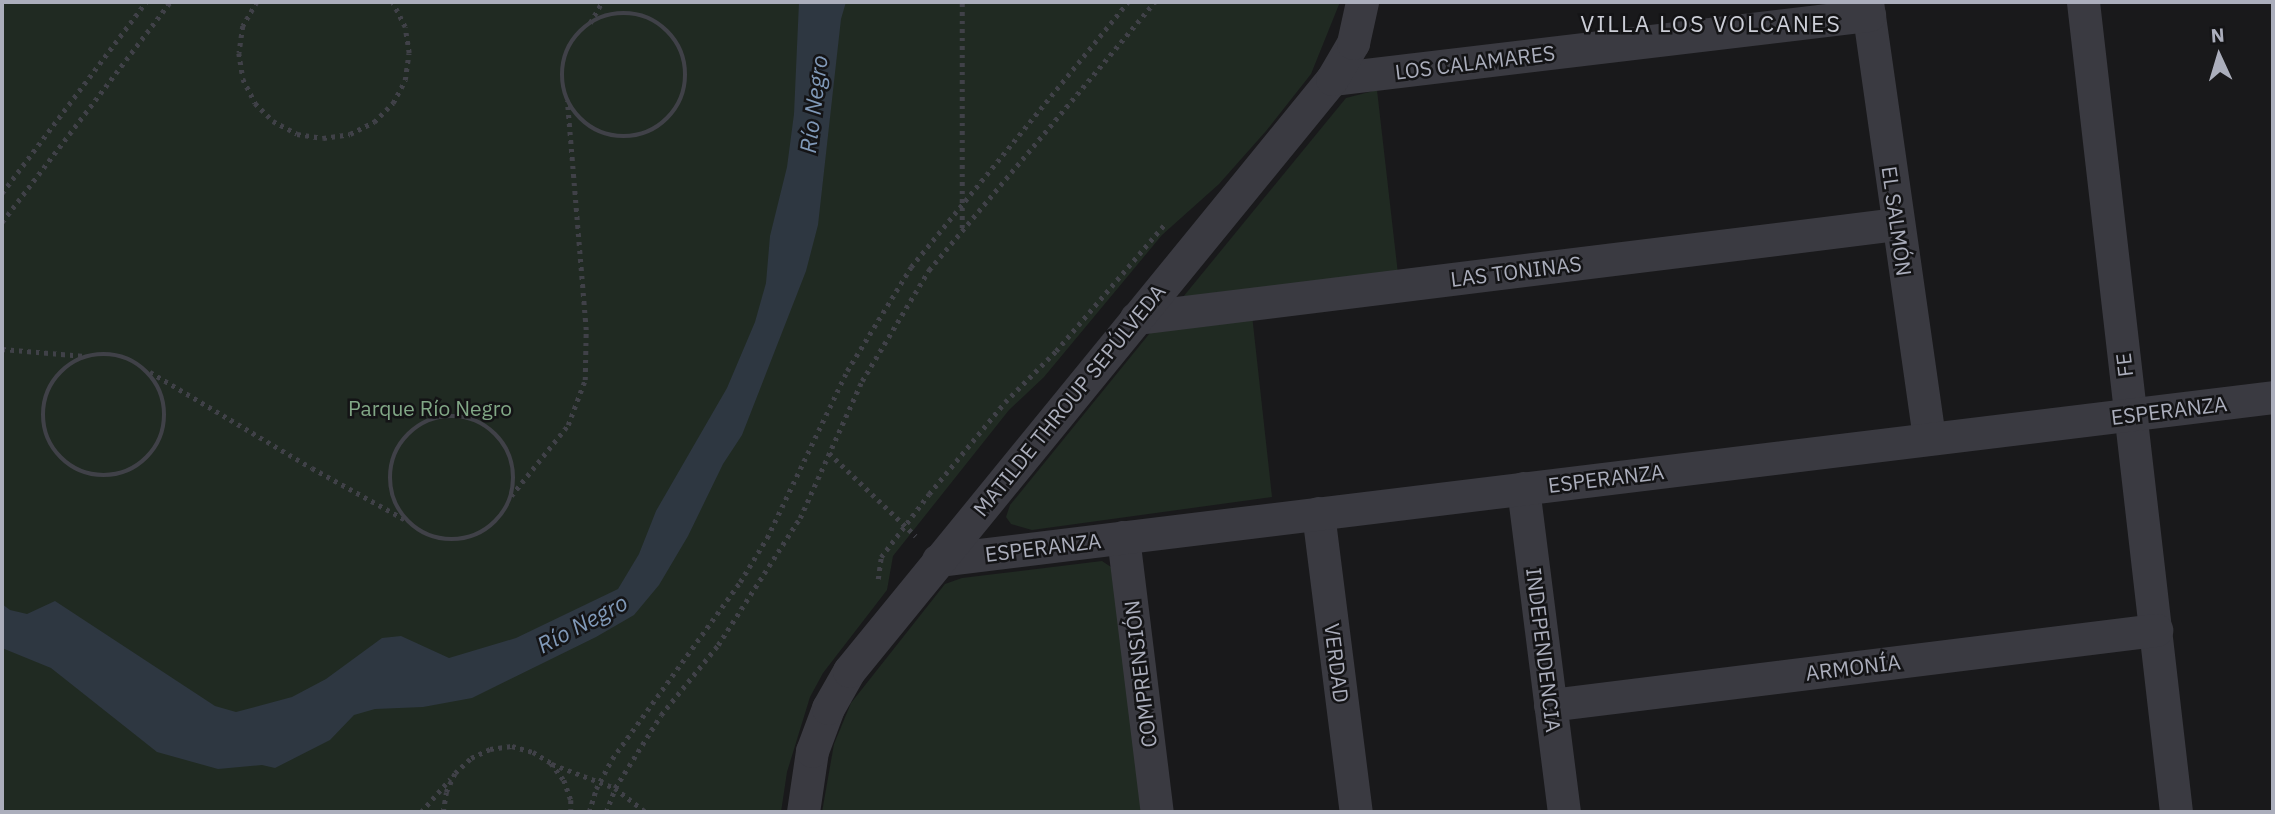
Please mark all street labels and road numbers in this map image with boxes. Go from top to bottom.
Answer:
street label: LOS CALAMARES [1393,40,1557,84]
street label: EL SALMÓN [1877,164,1917,278]
street label: LAS TONINAS [1449,250,1583,292]
street label: MATILDE THROUP SEPÚLVEDA [968,279,1170,521]
street label: FE [2110,352,2138,378]
street label: ESPERANZA [2109,390,2229,430]
street label: ESPERANZA [1546,458,1666,498]
street label: ESPERANZA [983,527,1103,567]
street label: INDEPENDENCIA [1521,566,1567,734]
street label: COMPRENSIÓN [1118,599,1162,749]
street label: VERDAD [1320,622,1354,704]
street label: ARMONÍA [1804,649,1902,685]

